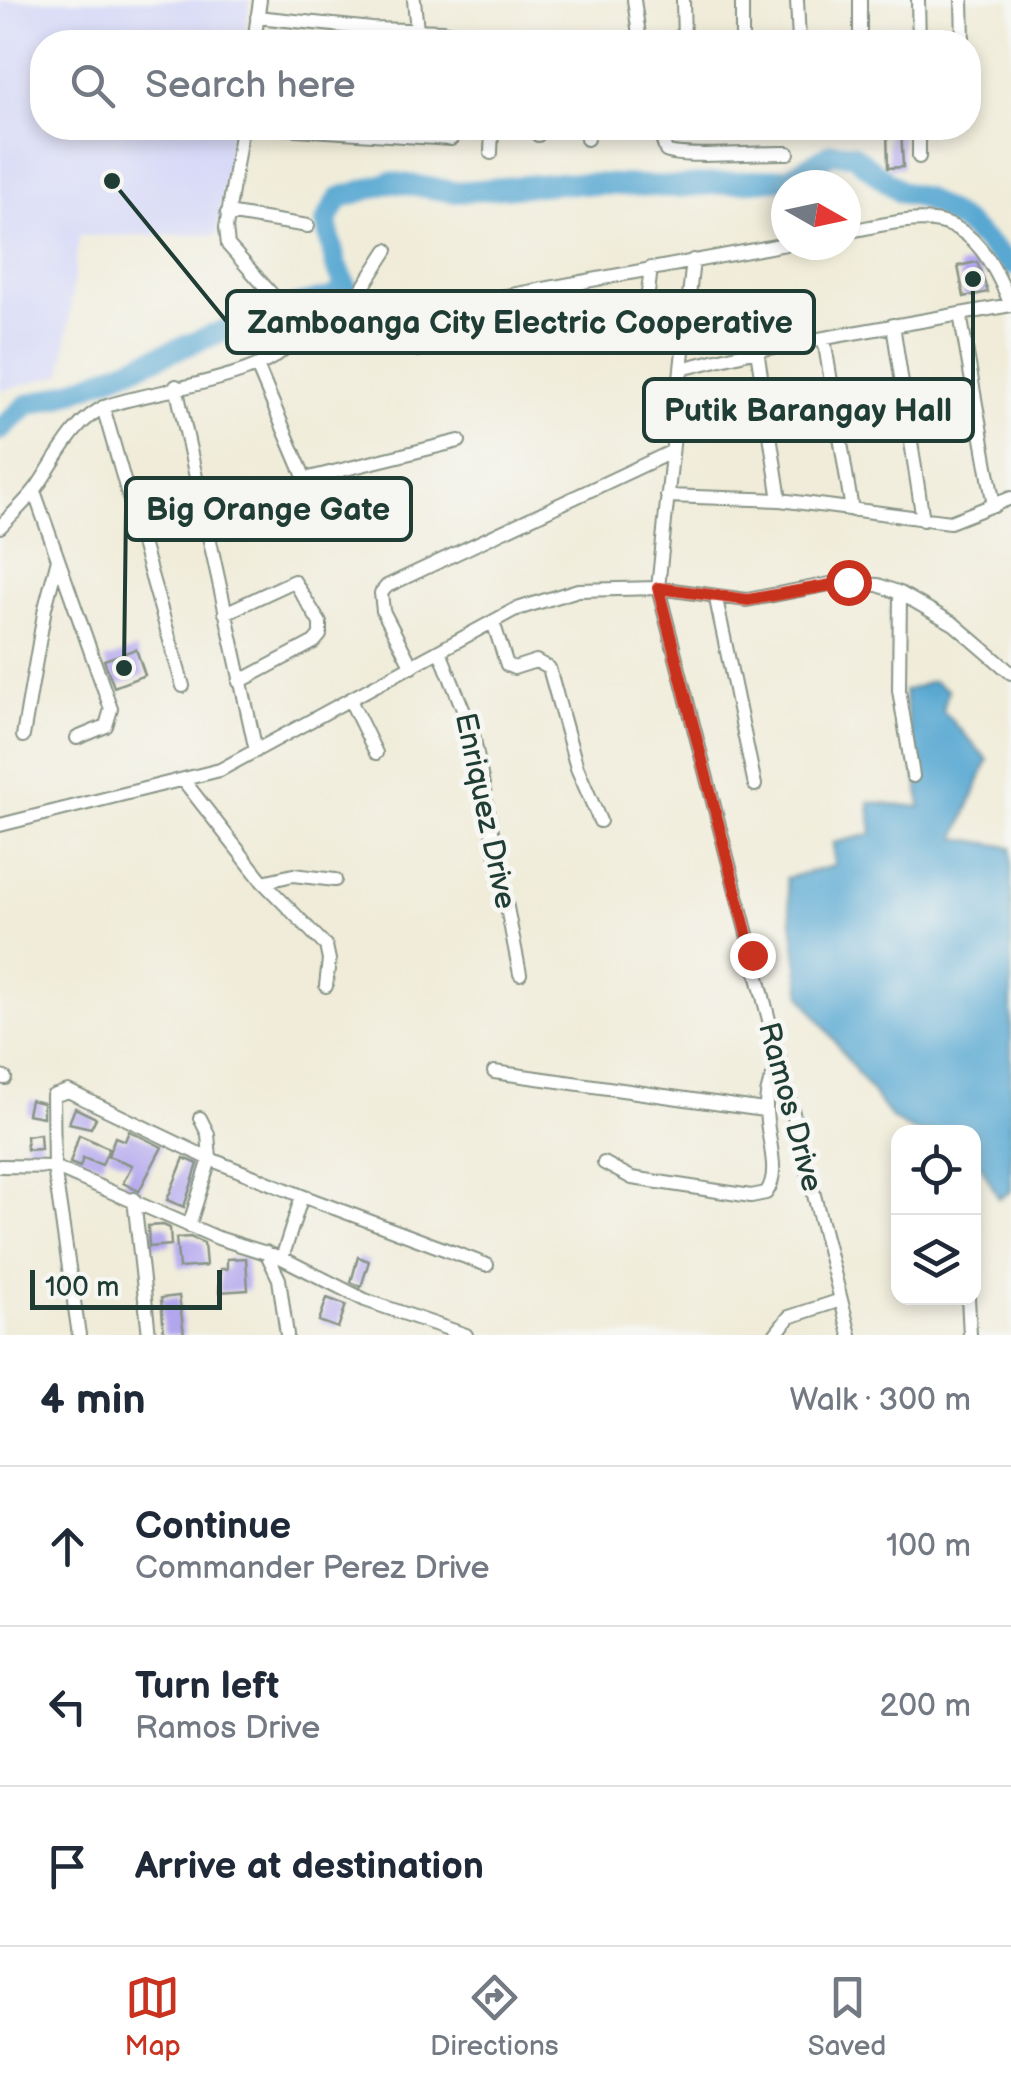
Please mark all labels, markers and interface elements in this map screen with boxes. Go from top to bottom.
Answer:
search box [30,30,981,140]
icon: search [65,58,120,113]
text: Search here [145,63,356,108]
north arrow [771,170,861,260]
callout: Zamboanga City Electric Cooperative [227,291,814,353]
text: Zamboanga City Electric Cooperative [247,304,793,343]
callout: Putik Barangay Hall [644,379,973,441]
text: Putik Barangay Hall [664,392,952,431]
callout: Big Orange Gate [126,478,411,540]
text: Big Orange Gate [146,491,390,530]
route start [826,560,872,606]
street label: Enriquez Drive [447,710,523,912]
route end [730,933,776,979]
street label: Ramos Drive [750,1018,830,1196]
map controls [891,1125,981,1305]
button: locate [891,1125,981,1215]
button: layers [891,1215,981,1305]
scale bar [30,1265,222,1310]
text: 100 m [45,1271,119,1304]
text: 4 min [40,1375,146,1426]
text: Walk · 300 m [789,1381,971,1420]
text: Continue [135,1504,291,1549]
icon: ahead [40,1519,95,1574]
text: 100 m [886,1527,971,1566]
text: Commander Perez Drive [135,1549,489,1588]
text: Turn left [135,1664,279,1709]
icon: left [40,1679,95,1734]
text: 200 m [879,1687,971,1726]
text: Ramos Drive [135,1709,320,1748]
icon: arrive [40,1839,95,1894]
text: Arrive at destination [135,1844,484,1889]
tab: Map [125,1970,181,2063]
tab: Directions [430,1970,559,2063]
tab: Saved [808,1970,886,2063]

